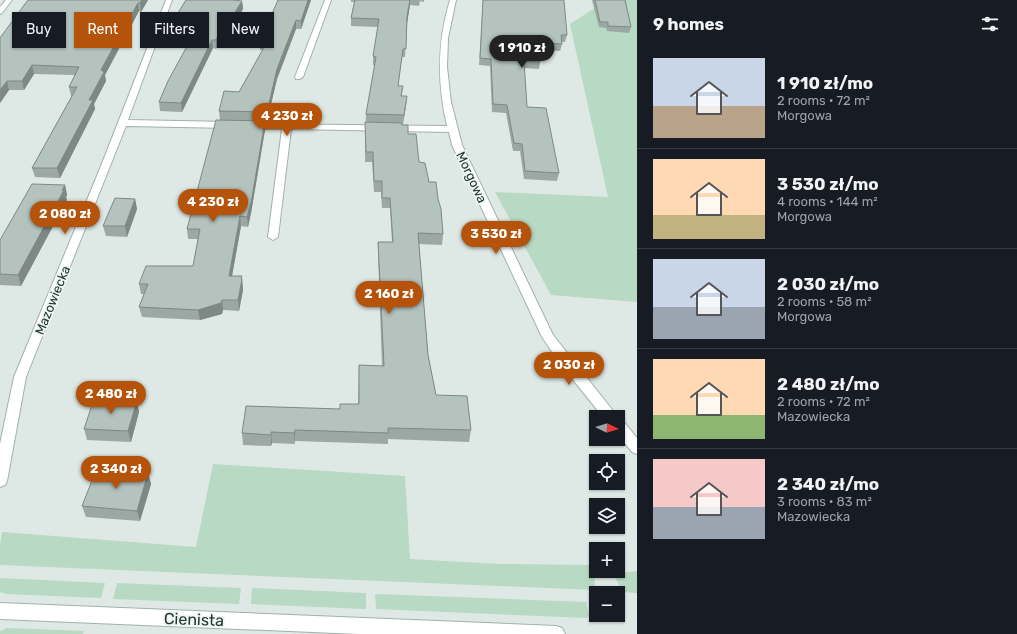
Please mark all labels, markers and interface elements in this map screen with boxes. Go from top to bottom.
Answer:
chip: Buy [12,12,66,48]
chip: Rent [74,12,132,48]
chip: Filters [140,12,209,48]
chip: New [217,12,274,48]
icon: filters [979,13,1001,35]
text: 9 homes [653,14,724,34]
pin: 1 910 zł [481,35,563,69]
text: 1 910 zł [498,40,546,55]
text: 1 910 zł/mo [777,73,873,93]
icon: home [685,74,733,122]
text: 2 rooms · 72 m² [777,93,870,108]
pin: 4 230 zł [246,103,328,137]
text: 4 230 zł [261,108,313,123]
text: Morgowa [777,108,832,123]
street label: Morgowa [452,149,490,206]
text: 3 530 zł/mo [777,174,879,194]
icon: home [685,175,733,223]
pin: 4 230 zł [172,189,254,223]
text: 4 230 zł [187,194,239,209]
text: 4 rooms · 144 m² [777,194,878,209]
pin: 2 080 zł [24,201,106,235]
text: 2 080 zł [39,206,91,221]
text: Morgowa [777,209,832,224]
pin: 3 530 zł [455,221,537,255]
text: 3 530 zł [470,226,522,241]
street label: Mazowiecka [32,263,73,337]
text: 2 030 zł/mo [777,274,879,294]
icon: home [685,275,733,323]
pin: 2 160 zł [348,281,430,315]
text: 2 160 zł [364,286,414,301]
text: 2 rooms · 58 m² [777,294,872,309]
text: Morgowa [777,309,832,324]
pin: 2 030 zł [528,352,610,386]
text: 2 030 zł [543,357,595,372]
text: 2 480 zł/mo [777,374,880,394]
icon: home [685,375,733,423]
pin: 2 480 zł [70,381,152,415]
text: 2 480 zł [85,386,137,401]
text: 2 rooms · 72 m² [777,394,870,409]
text: Mazowiecka [777,409,850,424]
north arrow [589,410,625,446]
map controls [589,410,625,622]
button: locate [589,454,625,490]
pin: 2 340 zł [75,456,157,490]
text: 2 340 zł [90,461,142,476]
text: 2 340 zł/mo [777,474,879,494]
icon: home [685,475,733,523]
text: 3 rooms · 83 m² [777,494,872,509]
button: layers [589,498,625,534]
text: Mazowiecka [777,509,850,524]
button: + [589,542,625,578]
button: − [589,586,625,622]
street label: Cienista [164,609,224,630]

